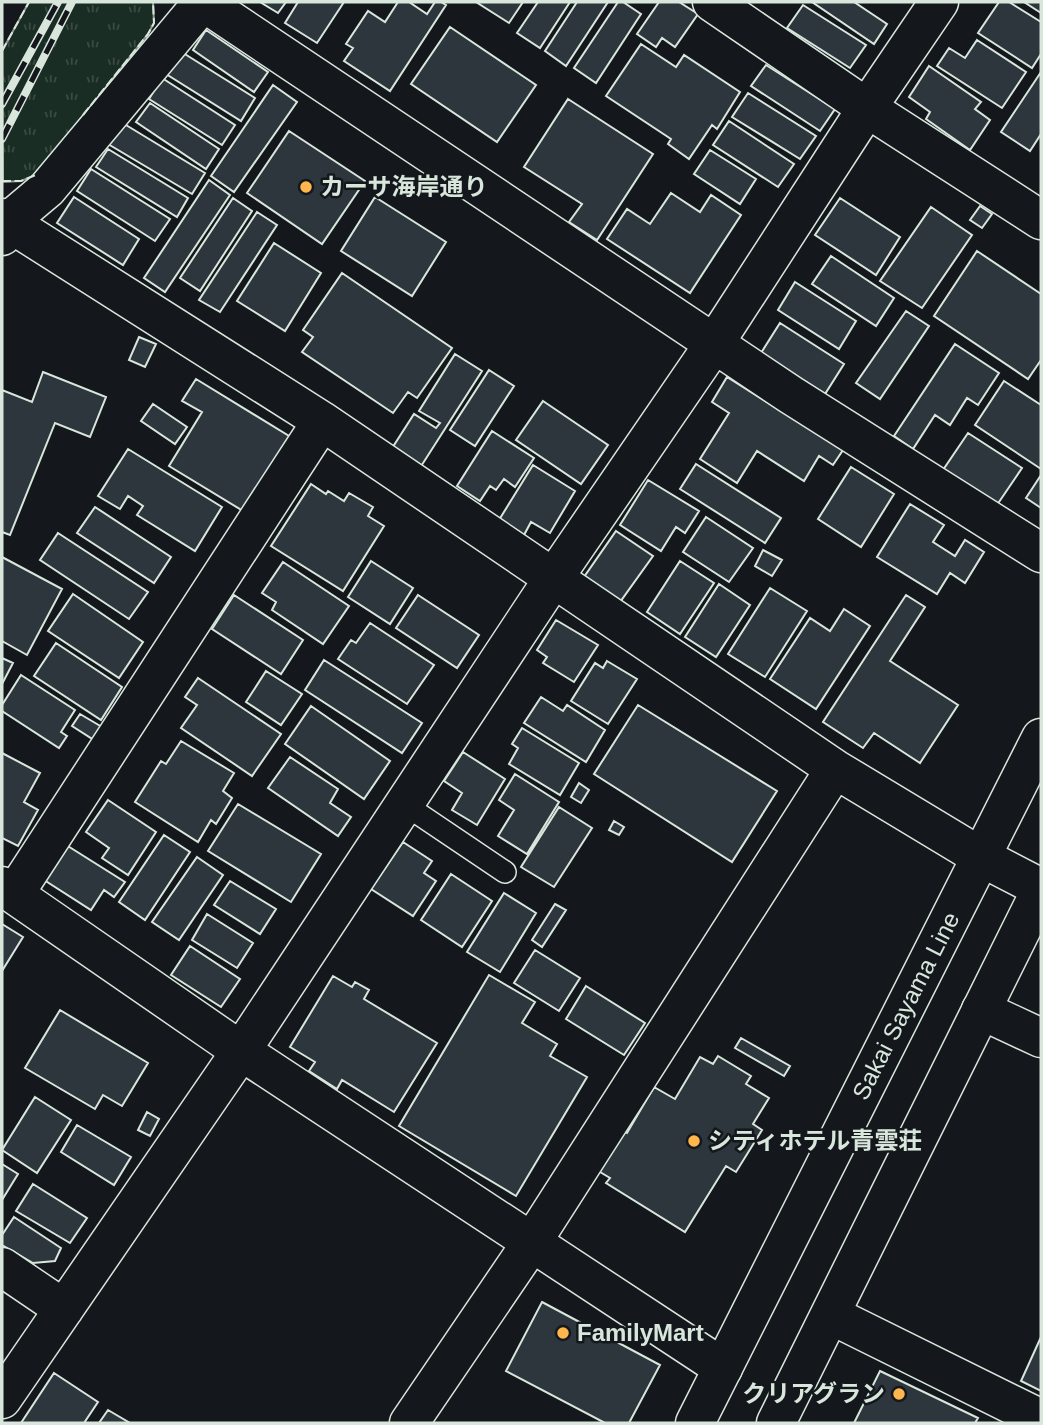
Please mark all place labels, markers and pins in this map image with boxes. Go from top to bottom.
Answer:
place label: カーサ海岸通り [320,173,488,200]
marker: カーサ海岸通り [298,179,314,195]
place label: シティホテル青雲荘 [708,1127,923,1154]
marker: シティホテル青雲荘 [686,1133,702,1149]
place label: FamilyMart [577,1319,704,1346]
marker: FamilyMart [555,1325,571,1341]
place label: クリアグラン [742,1380,885,1407]
marker: クリアグラン [891,1386,907,1402]

